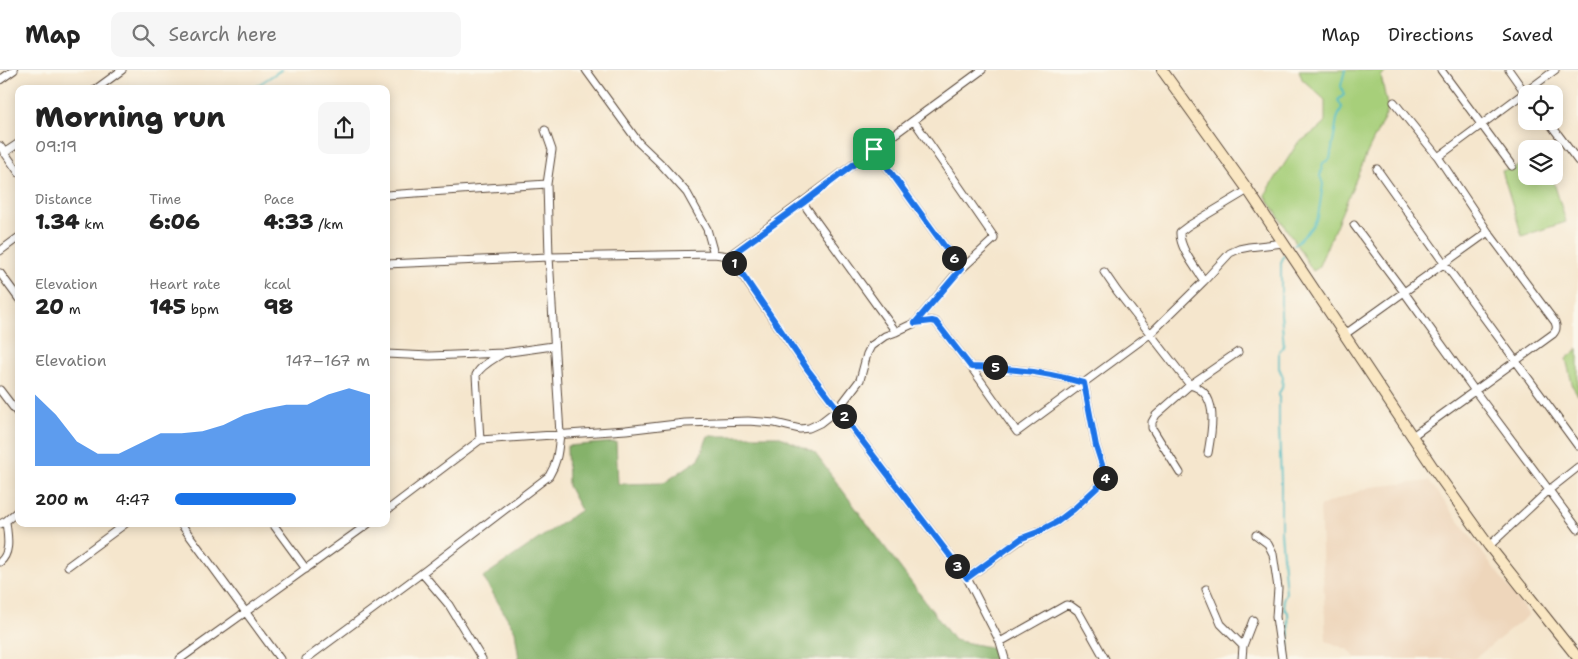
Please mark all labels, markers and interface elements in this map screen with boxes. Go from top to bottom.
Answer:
search box [111,12,461,57]
text: Map [25,19,81,51]
icon: search [129,21,157,49]
text: Search here [169,22,277,47]
text: Map [1322,23,1360,47]
text: Directions [1388,23,1474,47]
text: Saved [1502,23,1553,47]
map controls [1518,85,1563,185]
button: locate [1518,85,1563,130]
text: Morning run [35,98,225,136]
button: share [318,102,370,154]
pin [853,128,895,170]
icon: arrive [860,135,888,163]
text: 09:19 [35,136,77,157]
button: layers [1518,140,1563,185]
text: Distance [35,190,92,208]
text: Time [149,190,181,208]
text: Pace [264,190,294,208]
text: 1.34 [35,208,80,236]
text: 6:06 [149,208,200,236]
text: 4:33 [264,208,314,236]
text: km [80,215,104,233]
text: /km [314,215,343,233]
pin: 6 [942,246,966,270]
text: 6 [950,249,959,267]
pin: 1 [722,250,746,276]
text: 1 [731,254,738,272]
text: Elevation [35,275,98,293]
text: Heart rate [149,275,221,293]
text: kcal [264,275,291,293]
text: 20 [35,293,64,321]
text: 145 [149,293,186,321]
text: 98 [264,293,293,321]
text: m [64,300,81,318]
text: bpm [186,300,219,318]
text: Elevation [35,350,107,371]
text: 147–167 m [286,350,370,371]
pin: 5 [982,354,1008,380]
text: 5 [991,358,1000,376]
pin: 2 [832,404,856,428]
text: 2 [840,407,849,425]
pin: 4 [1092,466,1118,490]
text: 4 [1101,469,1110,487]
text: 200 m [35,489,88,510]
text: 4:47 [115,489,150,510]
pin: 3 [944,554,970,578]
text: 3 [953,557,962,575]

